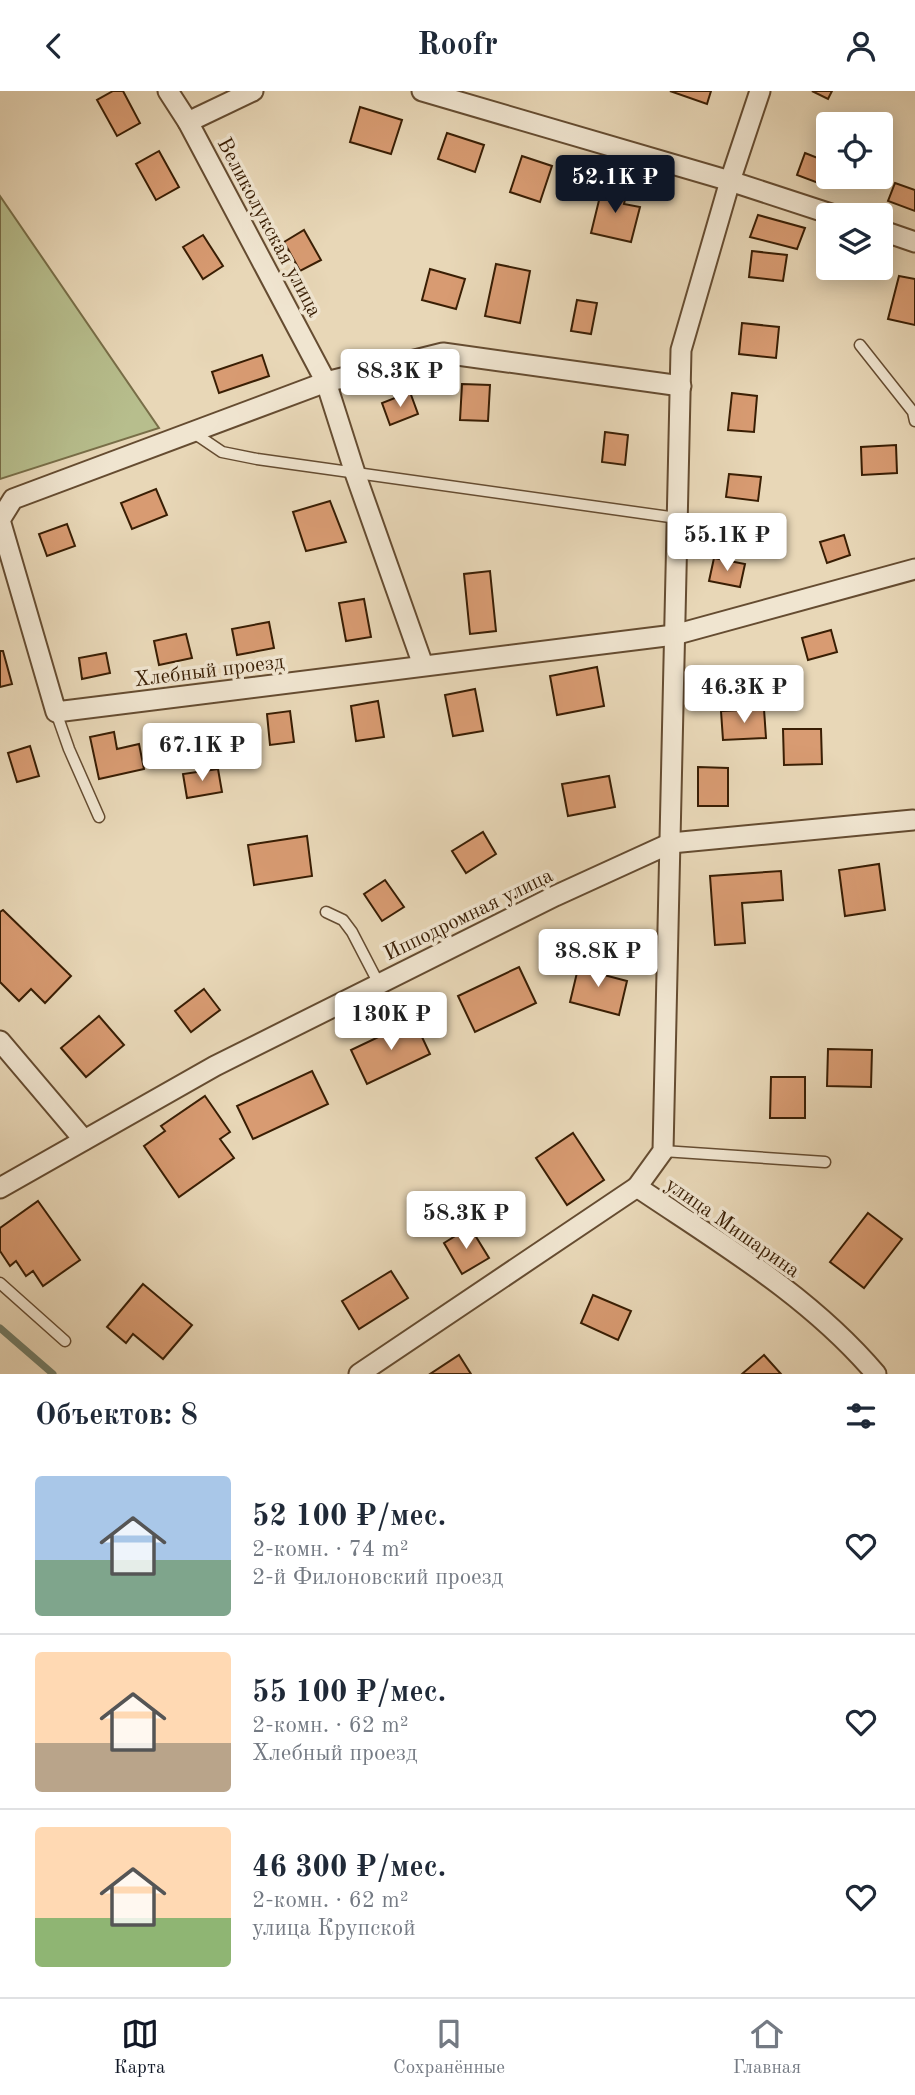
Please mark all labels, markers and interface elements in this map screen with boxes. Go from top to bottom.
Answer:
icon: back [35,27,73,65]
icon: person [842,27,880,65]
text: Roofr [417,30,498,62]
map controls [816,112,893,280]
button: locate [816,112,893,189]
street label: Великолукская улица [212,135,325,321]
pin: 52.1K ₽ [550,155,680,215]
text: 52.1K ₽ [572,166,658,189]
button: layers [816,203,893,280]
pin: 88.3K ₽ [335,349,465,409]
text: 88.3K ₽ [357,360,443,383]
pin: 55.1K ₽ [662,513,792,573]
text: 55.1K ₽ [684,524,770,547]
street label: Хлебный проезд [133,652,286,691]
pin: 46.3K ₽ [679,665,809,725]
text: 46.3K ₽ [701,676,787,699]
pin: 67.1K ₽ [137,723,267,783]
text: 67.1K ₽ [159,734,245,757]
street label: Ипподромная улица [381,865,556,965]
pin: 38.8K ₽ [533,929,663,989]
text: 38.8K ₽ [555,940,641,963]
pin: 130K ₽ [334,993,448,1052]
text: 130K ₽ [351,1003,431,1026]
street label: улица Мишарина [661,1174,803,1282]
pin: 58.3K ₽ [401,1191,531,1251]
text: 58.3K ₽ [423,1202,509,1225]
icon: filters [842,1397,880,1435]
text: Объектов: 8 [35,1401,198,1431]
text: 52 100 ₽/мес. [252,1502,446,1532]
icon: home [91,1504,175,1588]
icon: heart [842,1527,880,1565]
text: 2-комн. · 74 m² [252,1538,409,1561]
text: 2-й Филоновский проезд [252,1566,503,1589]
text: 55 100 ₽/мес. [252,1678,446,1708]
icon: home [91,1680,175,1764]
icon: heart [842,1703,880,1741]
text: 2-комн. · 62 m² [252,1714,409,1737]
text: Хлебный проезд [252,1742,417,1765]
text: 46 300 ₽/мес. [252,1853,446,1883]
icon: home [91,1855,175,1939]
icon: heart [842,1878,880,1916]
text: 2-комн. · 62 m² [252,1889,409,1912]
text: улица Крупской [252,1917,416,1940]
tab: Карта [114,2015,165,2080]
tab: Сохранённые [393,2015,505,2080]
tab: Главная [733,2015,801,2080]

